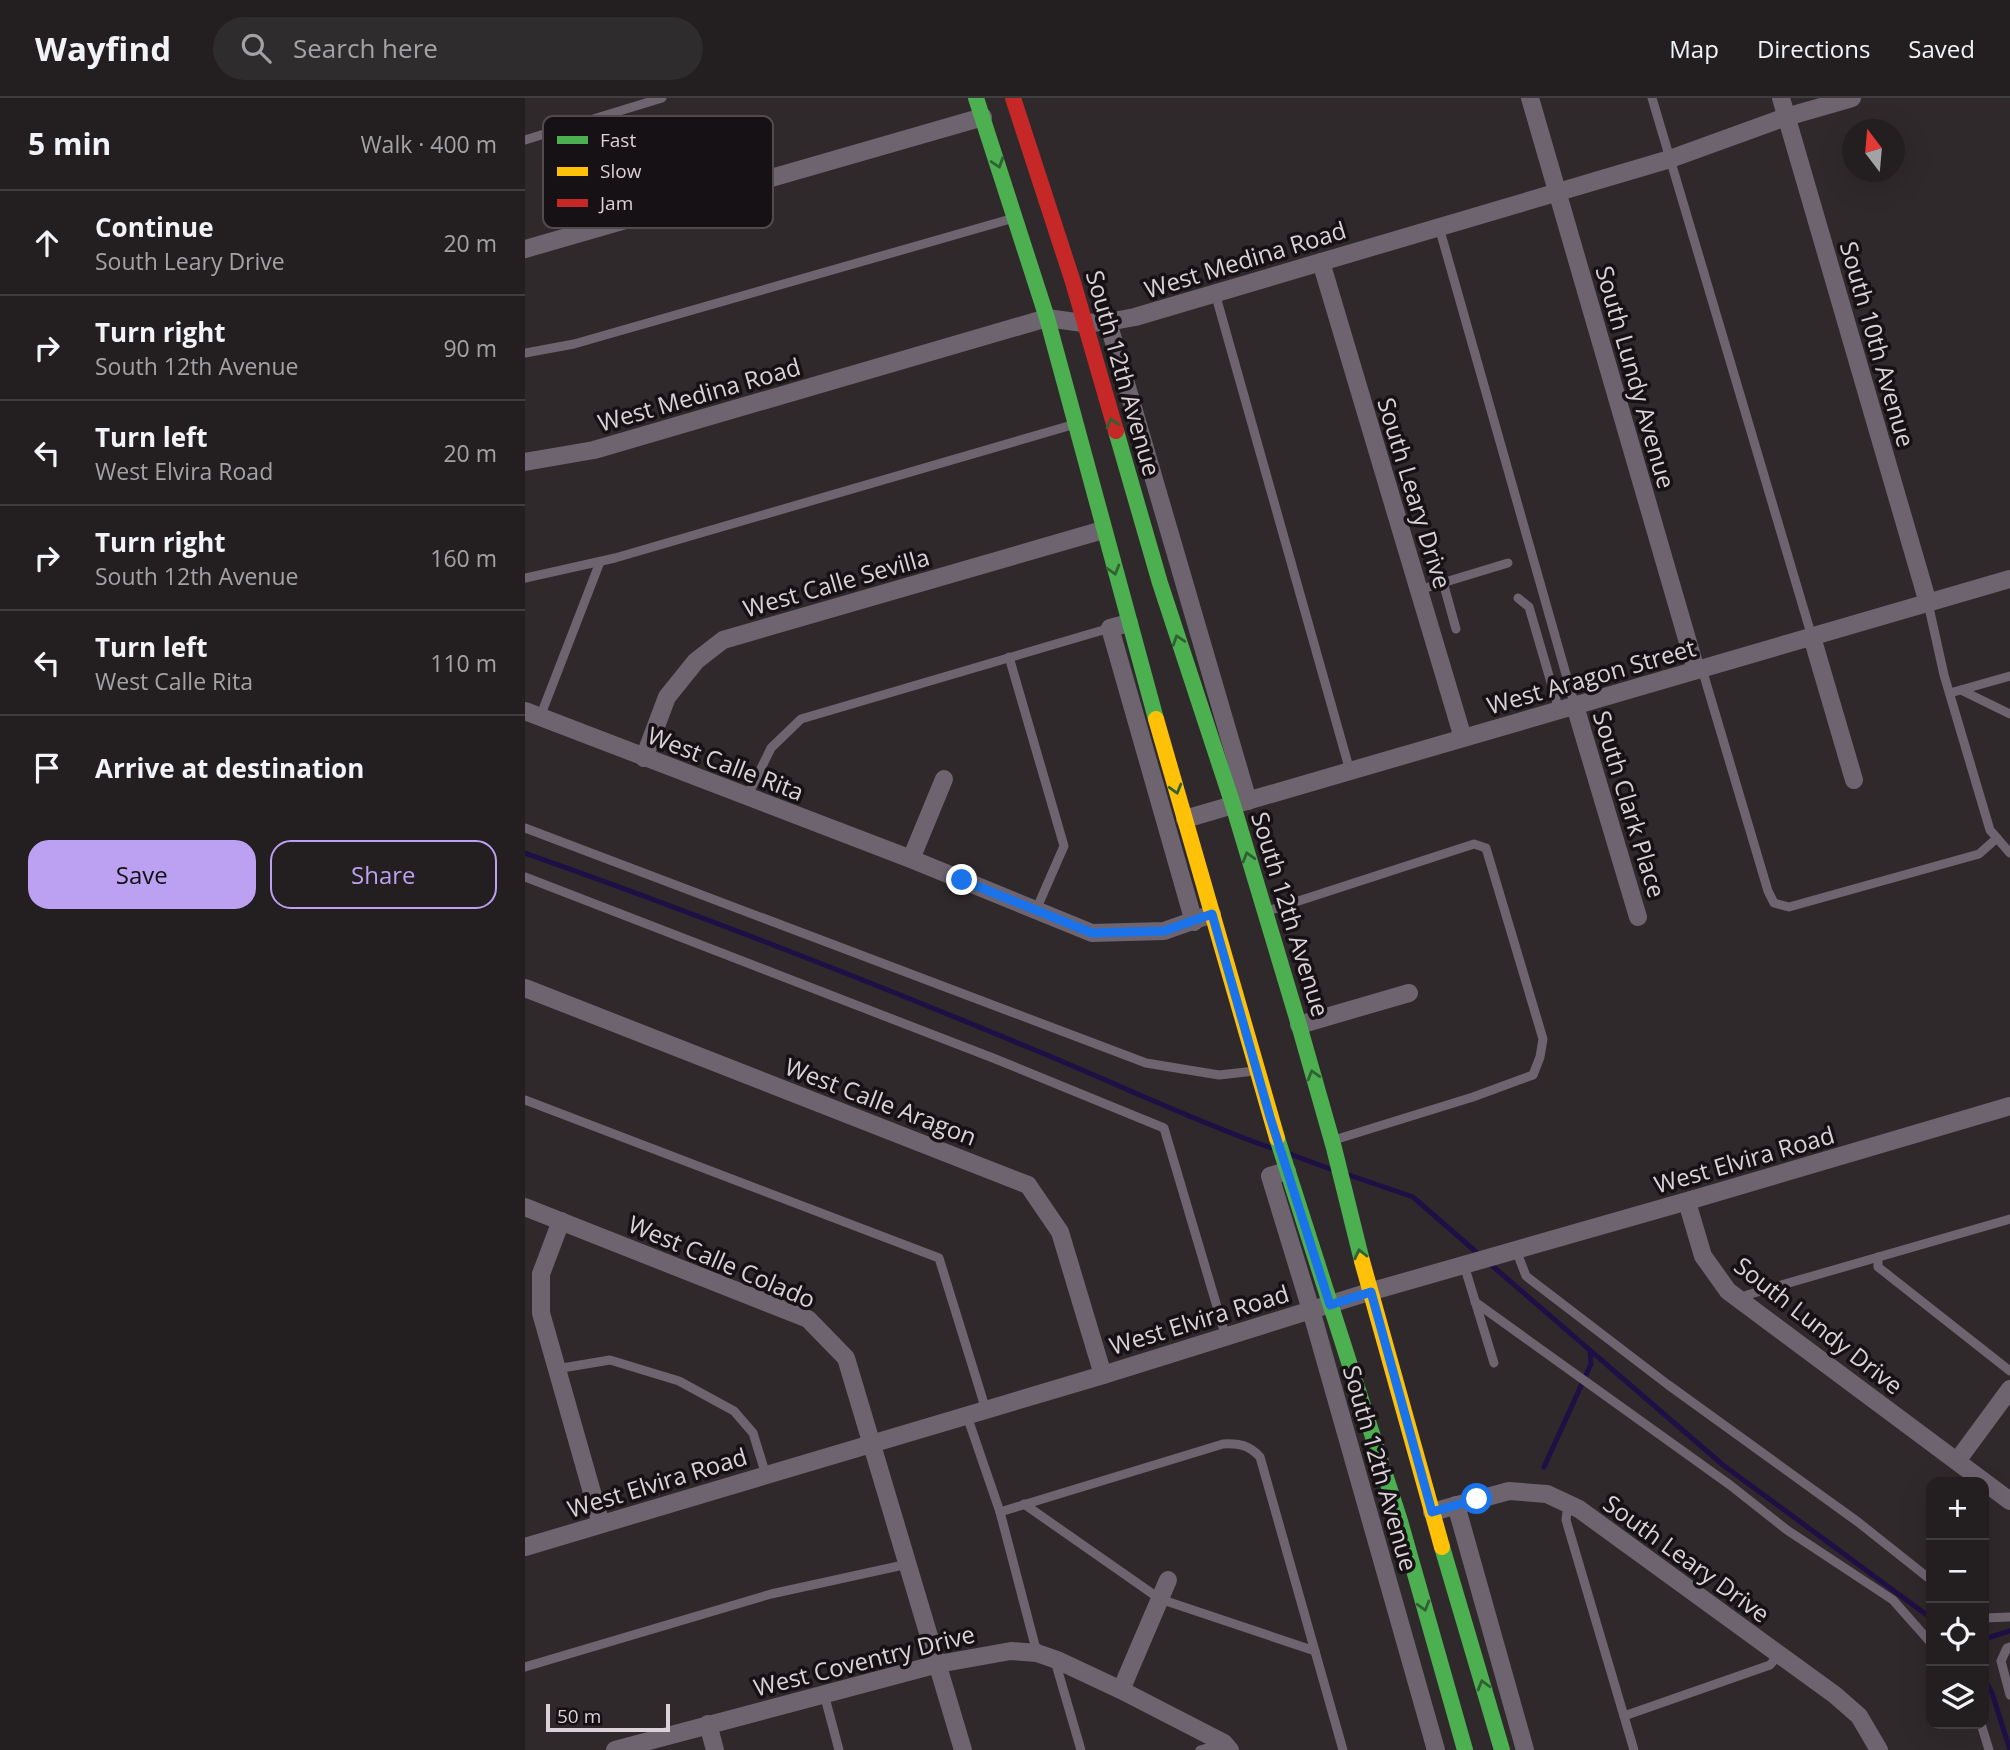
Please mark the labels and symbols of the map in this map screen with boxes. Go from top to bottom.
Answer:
legend [543,116,773,228]
north arrow [1842,119,1905,182]
text: Fast [600,127,636,153]
one-way arrow [990,156,1004,168]
text: Slow [600,158,642,184]
text: Jam [598,190,633,216]
street label: West Medina Road [1140,213,1350,305]
street label: South 10th Avenue [1833,237,1923,451]
street label: South Lundy Avenue [1588,262,1684,492]
street label: South 12th Avenue [1079,266,1169,480]
street label: West Medina Road [594,349,804,439]
street label: South Leary Drive [1370,394,1460,592]
one-way arrow [1106,417,1121,429]
street label: West Calle Sevilla [739,540,933,624]
one-way arrow [1106,563,1120,575]
street label: West Aragon Street [1483,630,1699,722]
one-way arrow [1172,635,1187,647]
street label: South Clark Place [1586,707,1674,901]
street label: West Calle Rita [643,718,809,808]
one-way arrow [1168,782,1182,794]
street label: South 12th Avenue [1244,808,1338,1020]
one-way arrow [1241,851,1256,863]
route end [946,864,977,895]
street label: West Calle Aragon [780,1049,982,1153]
one-way arrow [1307,1069,1321,1081]
street label: West Elvira Road [1650,1118,1838,1200]
street label: West Calle Colado [623,1207,821,1315]
one-way arrow [1354,1248,1369,1260]
street label: South Lundy Drive [1728,1249,1910,1401]
street label: West Elvira Road [1105,1276,1293,1362]
street label: South 12th Avenue [1336,1361,1426,1575]
street label: West Elvira Road [563,1439,751,1525]
route start [1461,1483,1492,1514]
street label: South Leary Drive [1597,1486,1777,1630]
one-way arrow [1416,1600,1430,1612]
street label: West Coventry Drive [750,1617,978,1703]
one-way arrow [1476,1679,1491,1691]
scale bar [546,1701,670,1733]

